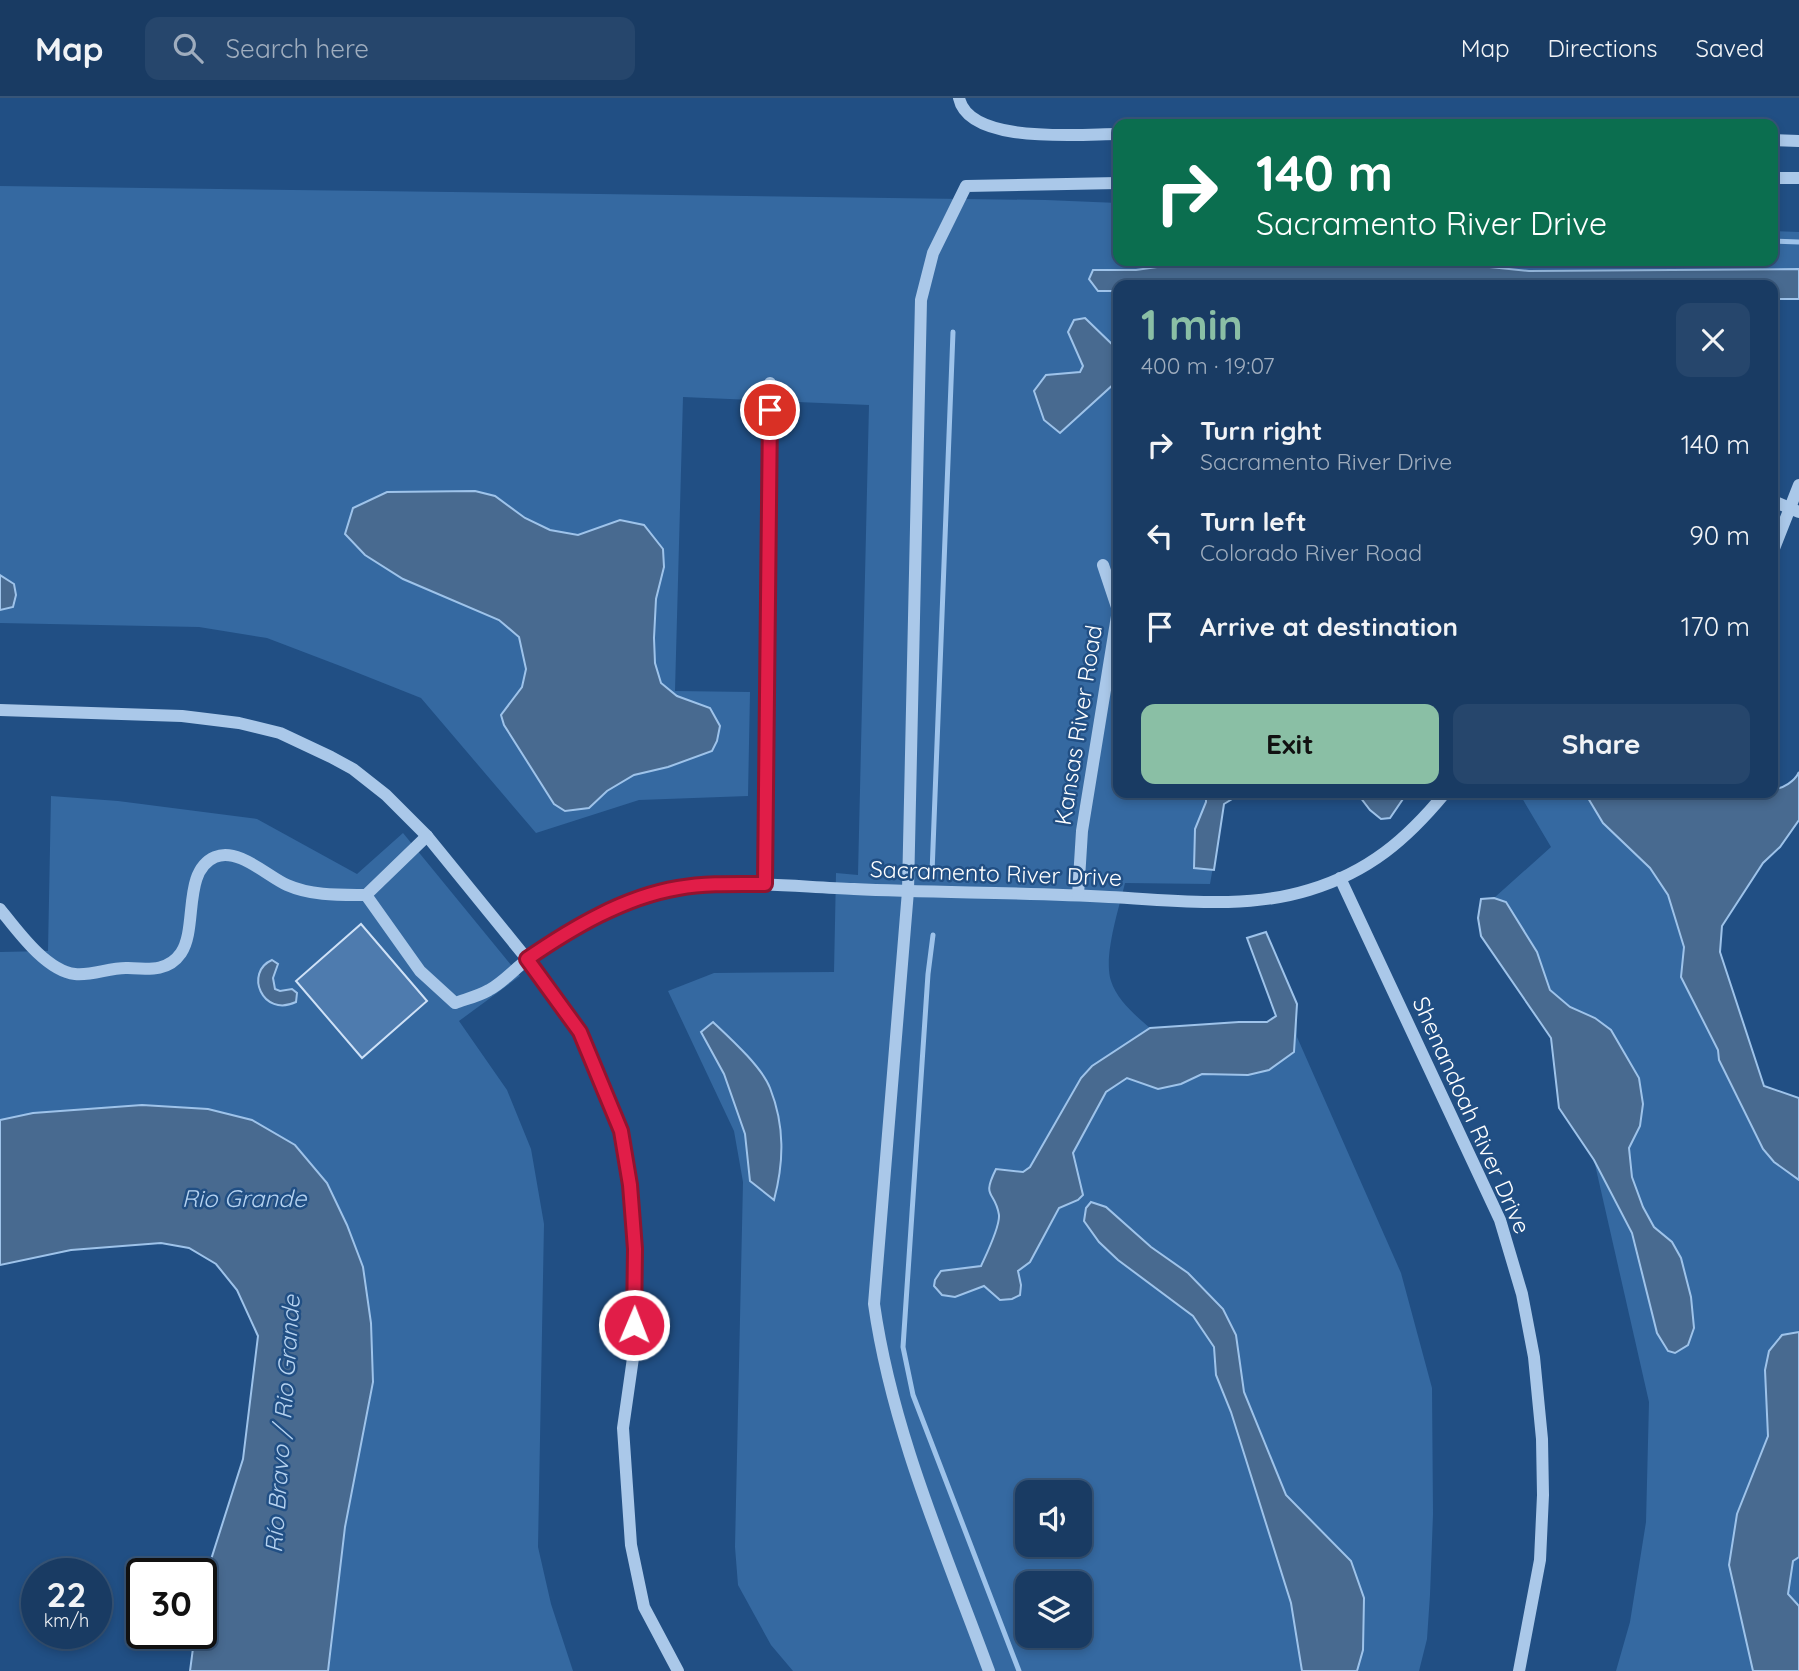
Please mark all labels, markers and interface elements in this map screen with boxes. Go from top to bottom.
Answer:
search box [145,17,635,80]
text: Map [35,28,103,69]
icon: search [169,29,207,67]
text: Search here [225,32,369,65]
text: Map [1461,33,1510,63]
text: Directions [1548,33,1658,63]
text: Saved [1696,33,1764,63]
text: 140 m [1256,142,1393,203]
icon: right [1141,147,1232,238]
text: Sacramento River Drive [1256,203,1607,243]
text: 1 min [1141,298,1243,351]
button: close [1676,303,1750,377]
text: 400 m · 19:07 [1141,351,1275,380]
pin [740,380,800,440]
icon: arrive [751,391,789,429]
text: Turn right [1200,414,1322,447]
icon: right [1141,426,1179,464]
text: 140 m [1681,428,1750,461]
text: Sacramento River Drive [1200,447,1452,476]
text: Turn left [1200,505,1307,538]
icon: left [1141,517,1179,555]
text: 90 m [1689,519,1750,552]
text: Colorado River Road [1200,538,1422,567]
icon: arrive [1141,608,1179,646]
text: Arrive at destination [1200,610,1458,643]
text: 170 m [1681,610,1750,643]
street label: Kansas River Road [1048,623,1108,827]
button: Exit [1141,704,1439,784]
button: Share [1453,704,1750,784]
street label: Sacramento River Drive [869,854,1123,892]
street label: Shenandoah River Drive [1407,992,1537,1238]
water label: Rio Grande [182,1183,308,1213]
position arrow [597,1288,671,1362]
water label: Río Bravo / Rio Grande [258,1293,306,1554]
map controls [1015,1480,1092,1648]
button: sound [1015,1480,1092,1557]
speed limit sign: 30 [126,1558,217,1649]
button: layers [1015,1571,1092,1648]
text: 22 [47,1572,86,1616]
text: km/h [44,1609,89,1632]

